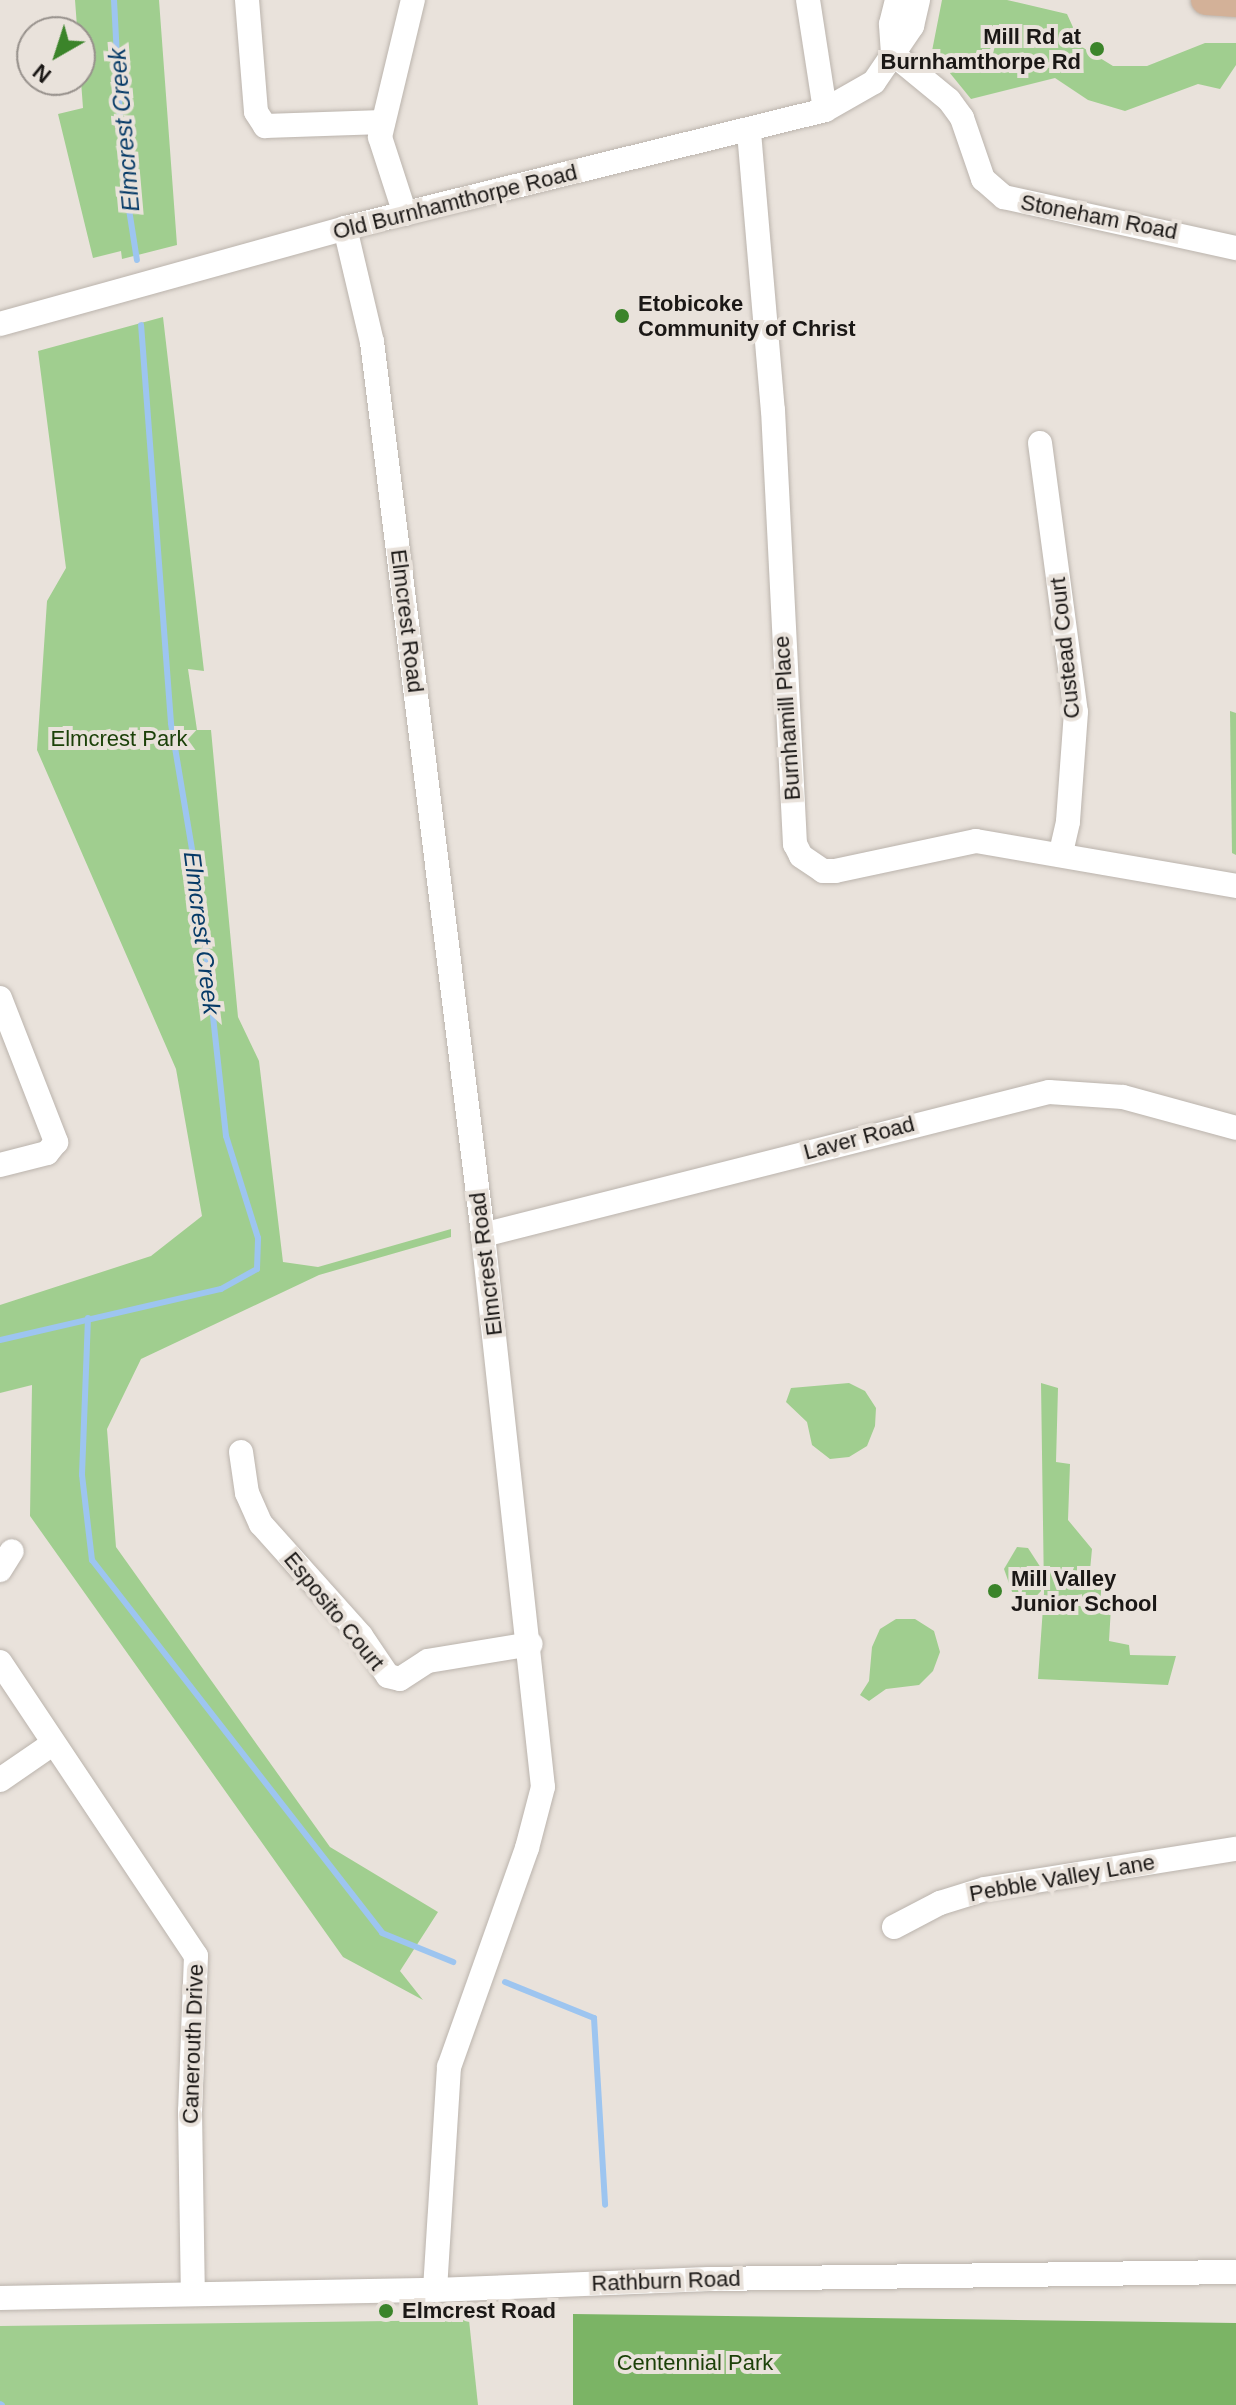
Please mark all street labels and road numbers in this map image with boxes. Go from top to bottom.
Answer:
street label: Old Burnhamthorpe Road [330,159,580,245]
street label: Stoneham Road [1018,189,1180,245]
street label: Elmcrest Road [385,548,429,694]
street label: Custead Court [1044,576,1086,720]
street label: Burnhamill Place [768,635,806,801]
street label: Laver Road [801,1111,917,1165]
street label: Elmcrest Road [464,1191,508,1337]
street label: Esposito Court [278,1547,390,1675]
street label: Pebble Valley Lane [967,1849,1157,1907]
street label: Canerouth Drive [177,1963,209,2125]
street label: Rathburn Road [591,2265,741,2297]

